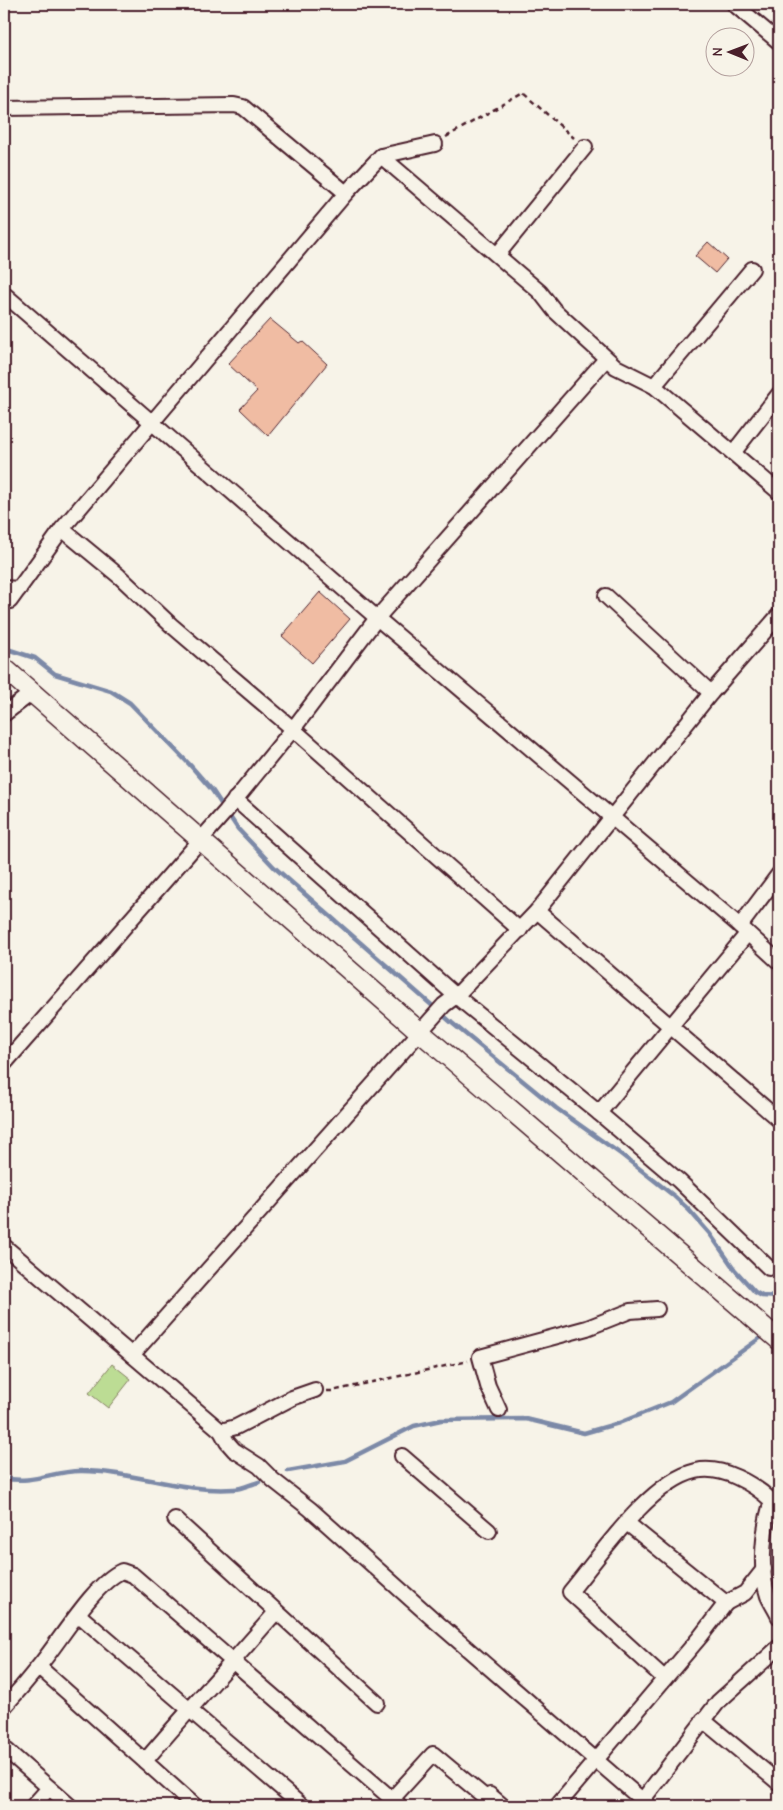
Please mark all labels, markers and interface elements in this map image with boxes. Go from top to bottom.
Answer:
north arrow [706,28,756,78]
text: N [709,47,726,56]

